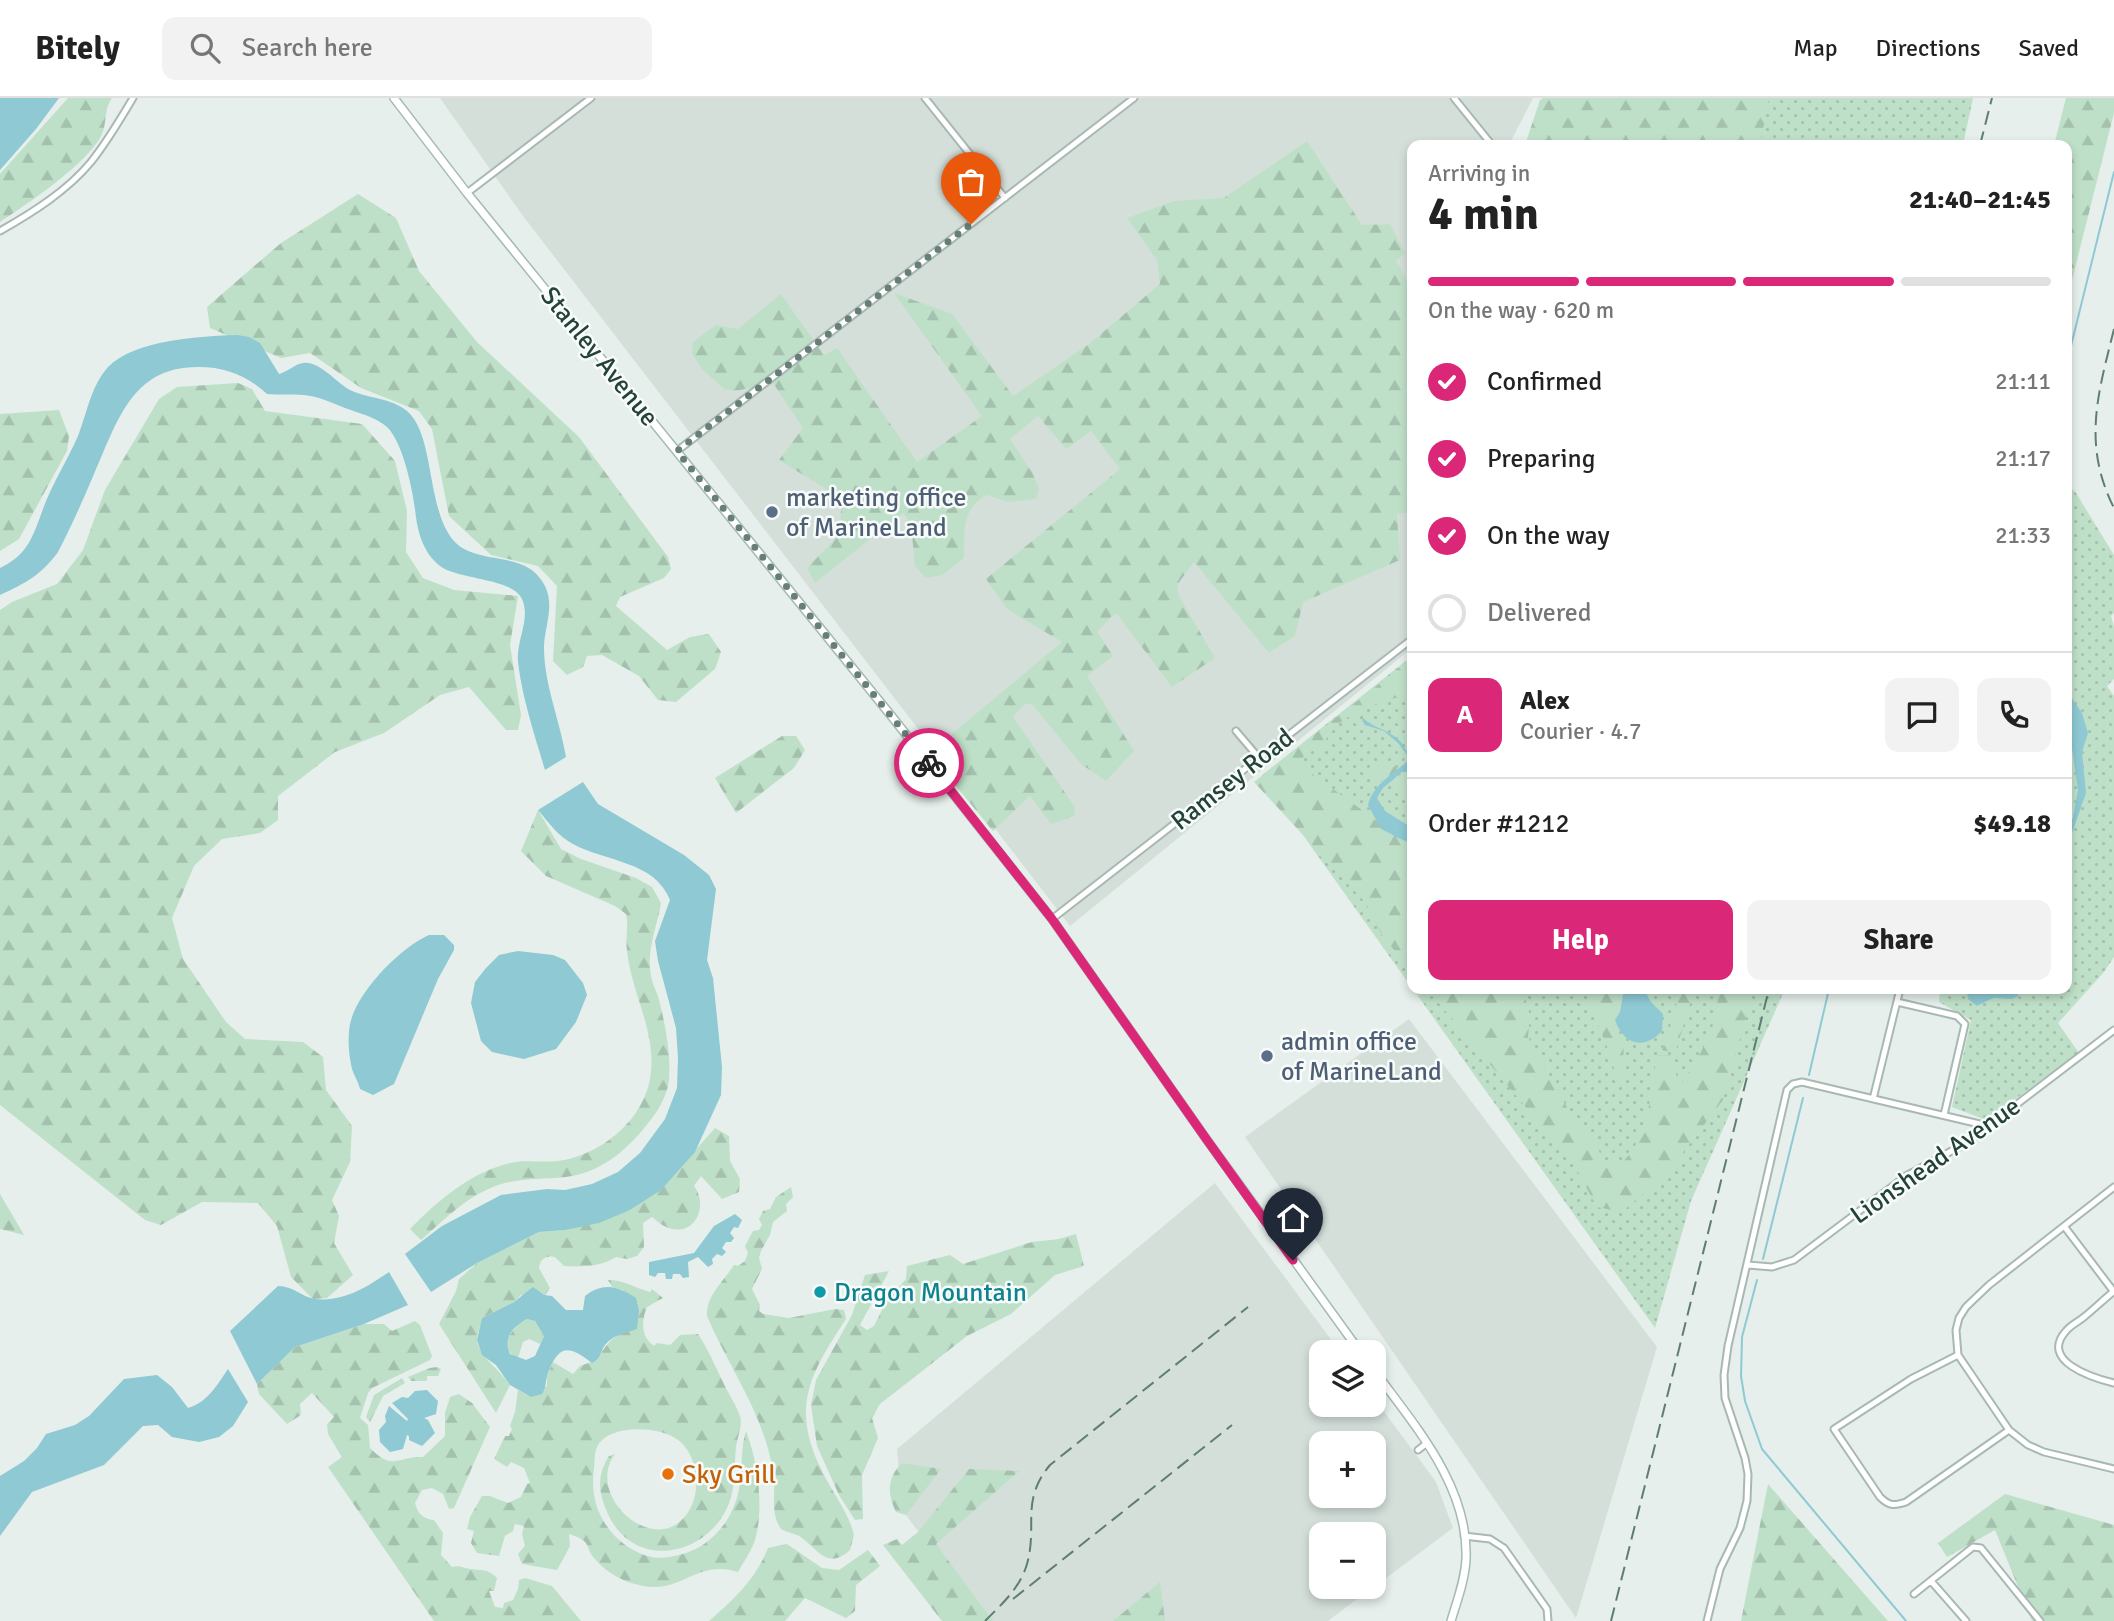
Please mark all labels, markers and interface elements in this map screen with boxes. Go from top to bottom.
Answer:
search box [162,17,652,80]
text: Bitely [35,28,120,69]
icon: search [186,29,224,67]
text: Search here [242,32,373,64]
text: Map [1793,33,1838,63]
text: Directions [1876,33,1981,63]
text: Saved [2019,33,2079,63]
pin [941,152,1001,224]
text: Arriving in [1428,159,1530,188]
icon: bag [952,163,990,201]
text: 21:40–21:45 [1909,184,2051,216]
text: 4 min [1428,186,1539,242]
street label: Stanley Avenue [533,280,665,433]
text: On the way · 620 m [1428,296,1614,325]
icon: check [1428,363,1466,401]
text: Confirmed [1487,366,1602,398]
text: 21:11 [1995,367,2051,396]
icon: check [1428,440,1466,478]
text: Preparing [1487,443,1595,475]
text: 21:17 [1995,444,2051,473]
place label: marketing office of MarineLand [786,482,967,544]
marker: marketing office of MarineLand [764,504,780,520]
icon: check [1428,517,1466,555]
text: On the way [1487,520,1610,552]
text: 21:33 [1995,521,2051,550]
text: Delivered [1487,597,1592,629]
button: chat [1885,678,1959,752]
button: phone [1977,678,2051,752]
text: Alex [1520,685,1570,717]
text: A [1457,699,1473,731]
text: Courier · 4.7 [1520,717,1641,746]
street label: Ramsey Road [1165,722,1300,838]
courier [894,728,964,798]
icon: bike [910,744,948,782]
text: Order #1212 [1428,808,1569,840]
text: $49.18 [1973,808,2051,840]
button: Help [1428,900,1733,980]
button: Share [1747,900,2051,980]
place label: admin office of MarineLand [1281,1026,1442,1088]
marker: admin office of MarineLand [1259,1048,1275,1064]
street label: Lionshead Avenue [1844,1090,2027,1231]
pin [1263,1188,1323,1260]
icon: home [1274,1199,1312,1237]
place label: Dragon Mountain [834,1277,1027,1309]
marker: Dragon Mountain [812,1284,828,1300]
map controls [1309,1340,1386,1599]
button: layers [1309,1340,1386,1417]
button: + [1309,1431,1386,1508]
place label: Sky Grill [682,1459,776,1491]
marker: Sky Grill [660,1466,676,1482]
button: − [1309,1522,1386,1599]

